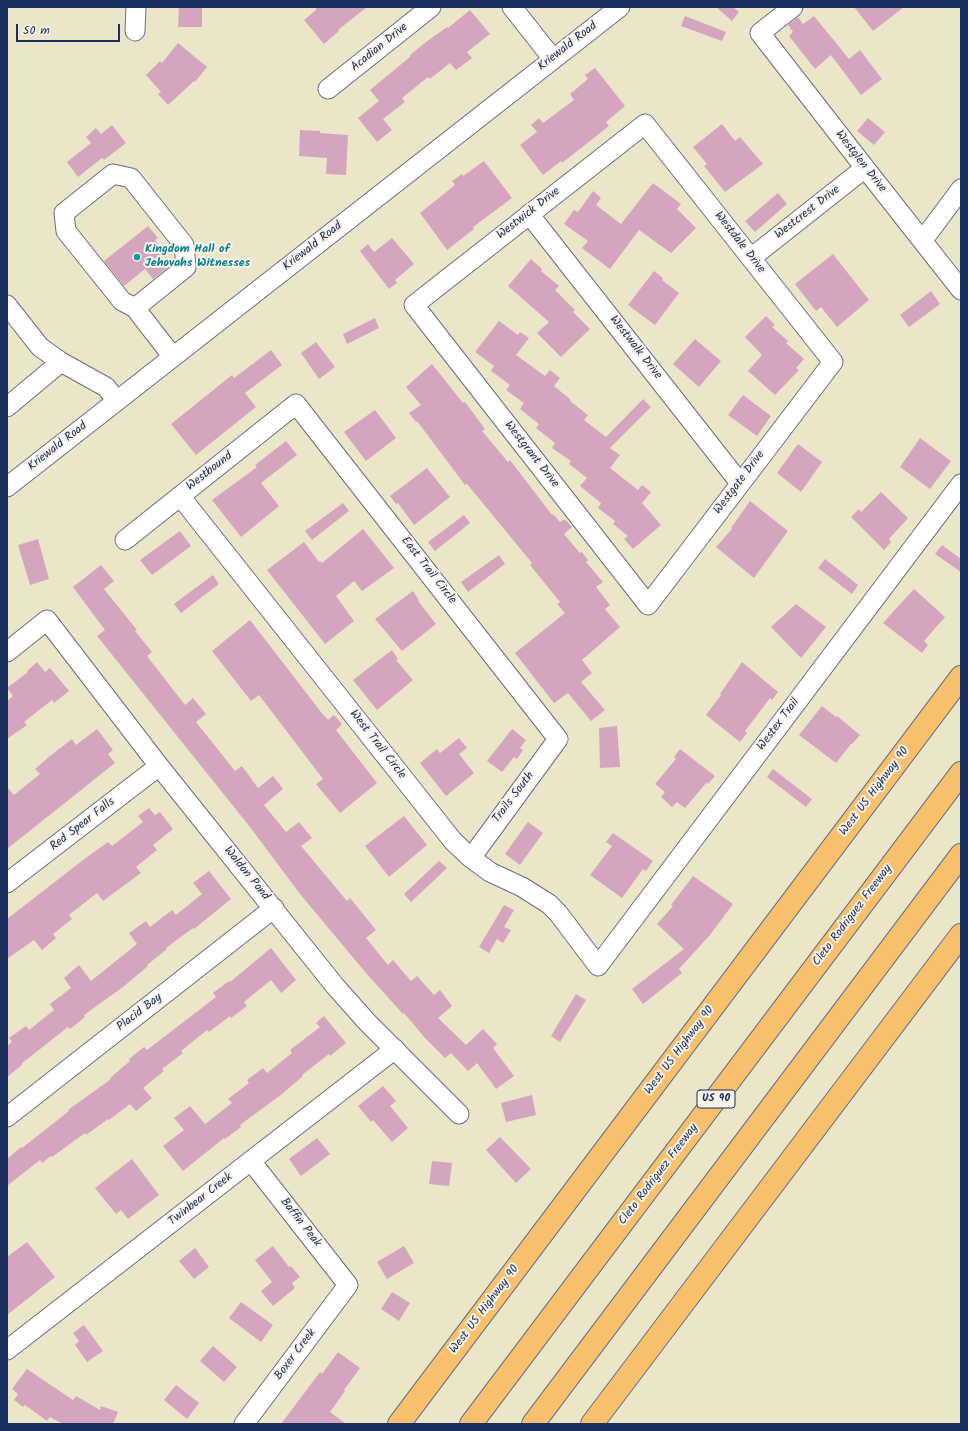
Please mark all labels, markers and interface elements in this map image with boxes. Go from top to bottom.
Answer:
scale bar [18,16,122,42]
street label: Kriewald Road [536,20,600,74]
text: 50 m [23,21,50,40]
street label: Acadian Drive [349,21,411,75]
street label: Westglen Drive [831,128,889,196]
street label: Westcrest Drive [772,183,844,243]
street label: Westwick Drive [495,185,563,243]
street label: Westdale Drive [710,209,768,277]
street label: Kriewald Road [281,220,345,274]
place label: Kingdom Hall of Jehovahs Witnesses [145,243,250,271]
marker: Kingdom Hall of Jehovahs Witnesses [132,252,142,262]
street label: Westwalk Drive [606,313,664,383]
street label: Westgrant Drive [500,419,562,491]
street label: Kriewald Road [26,420,90,474]
street label: Westgate Drive [711,448,769,518]
street label: Westbound [184,450,236,494]
street label: East Trail Circle [397,534,459,608]
street label: Westex Trail [755,696,803,754]
street label: West Trail Circle [346,708,408,782]
street label: West US Highway 90 [837,745,913,839]
street label: Trails South [490,770,538,826]
street label: Red Spear Falls [48,795,118,855]
street label: Waldon Pond [220,844,272,904]
street label: Cleto Rodriguez Freeway [810,863,896,969]
street label: Placid Bay [115,991,165,1035]
street label: West US Highway 90 [642,1004,718,1098]
road number: US 90 [697,1090,735,1108]
street label: Cleto Rodriguez Freeway [616,1122,702,1228]
street label: Twinbear Creek [166,1170,236,1230]
street label: Baffin Peak [276,1196,324,1250]
street label: West US Highway 90 [447,1263,523,1357]
street label: Boxer Creek [272,1327,320,1383]

